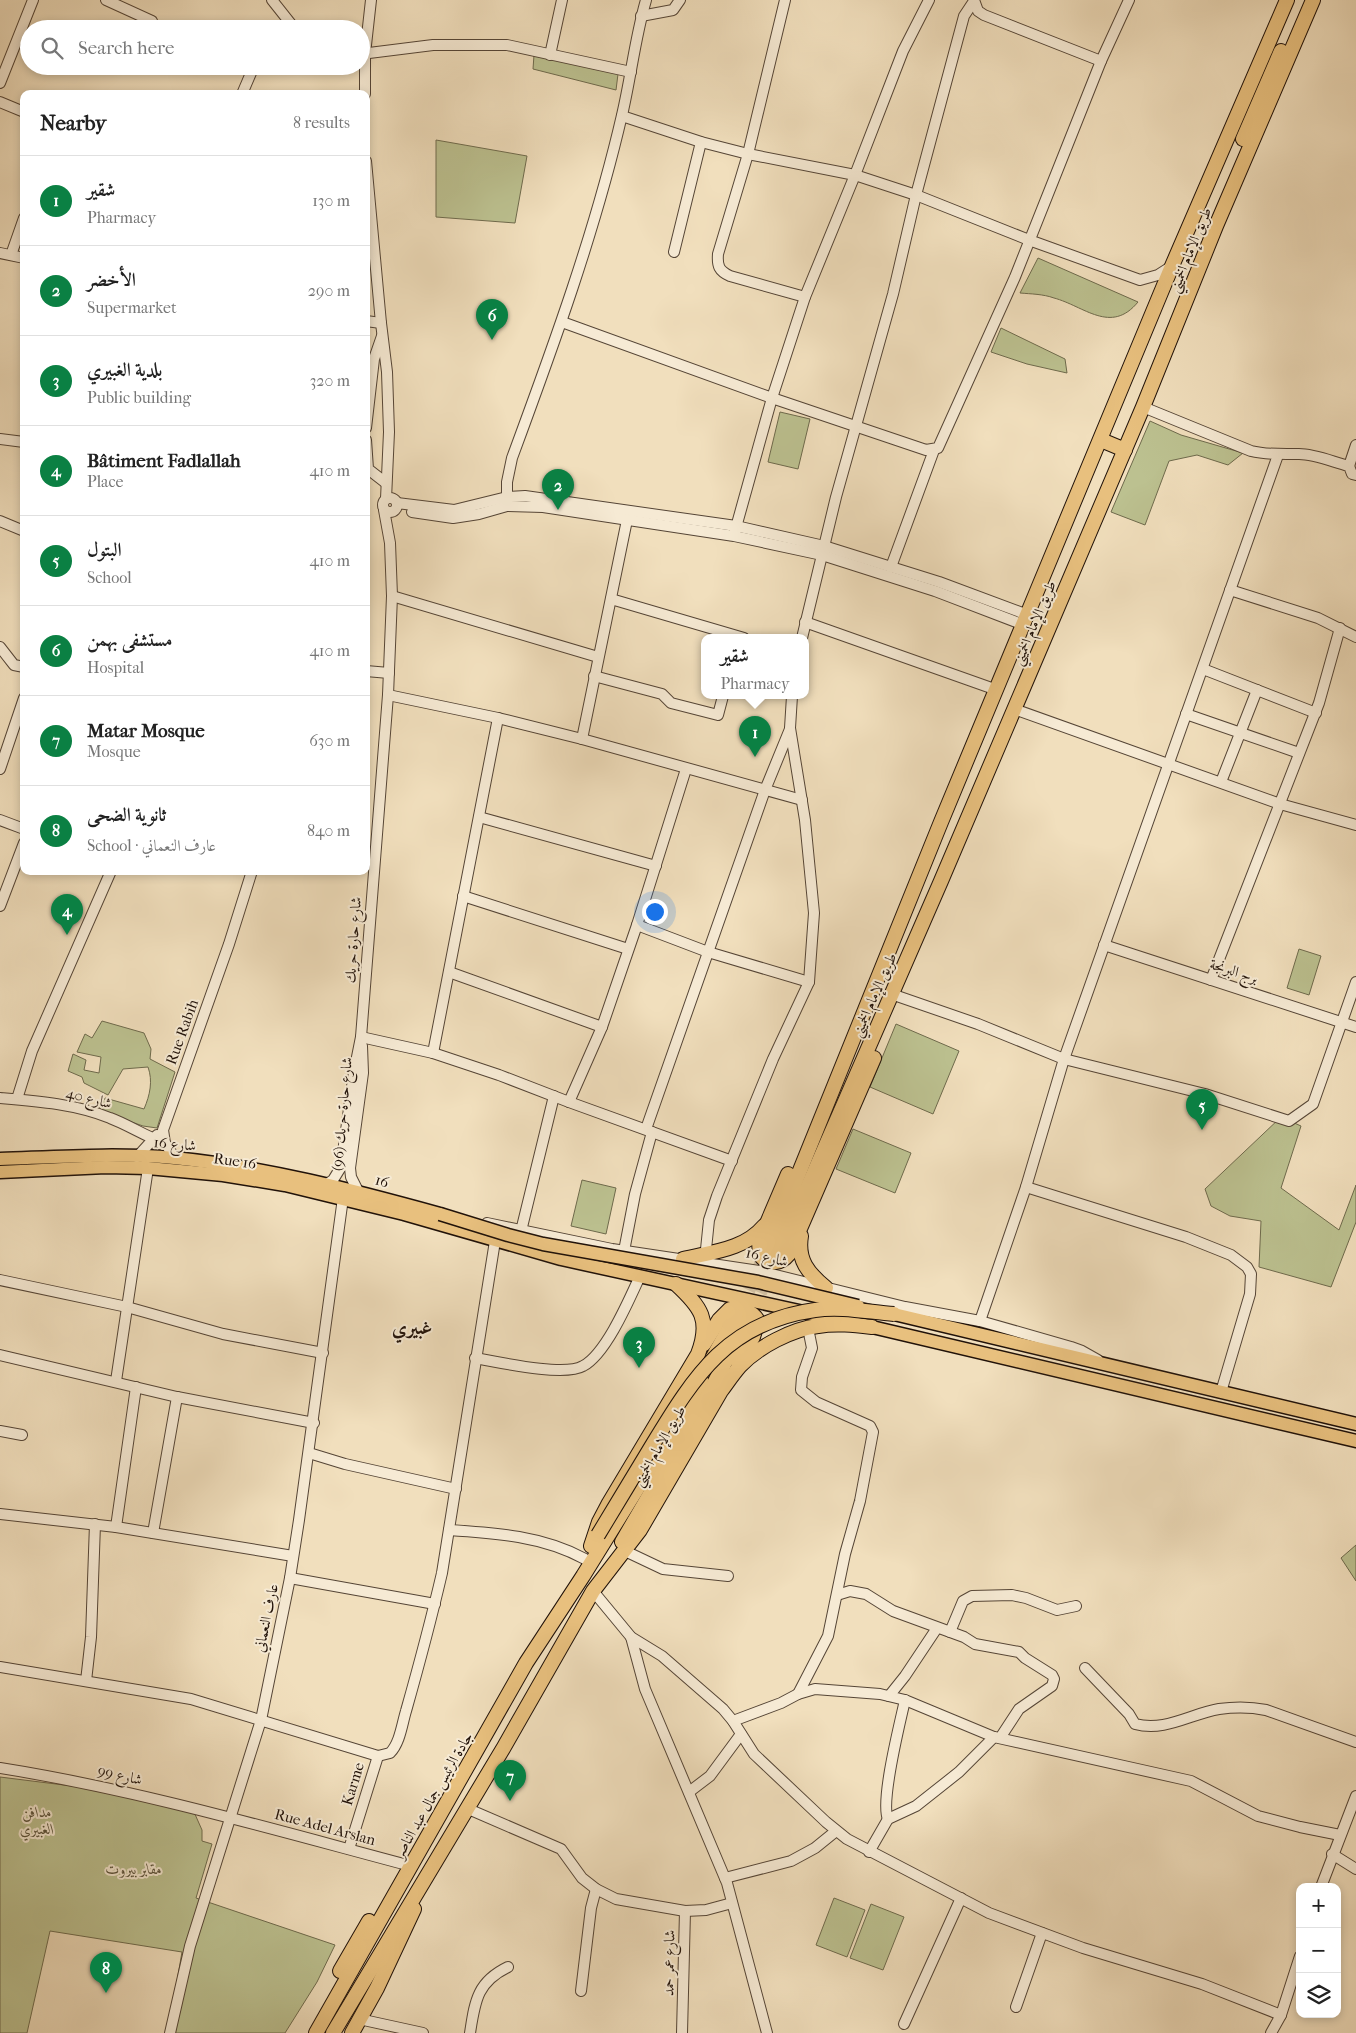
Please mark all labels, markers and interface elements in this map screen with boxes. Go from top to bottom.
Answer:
search box [20,20,370,75]
icon: search [38,34,66,62]
text: Search here [78,37,174,59]
text: Nearby [40,111,106,135]
text: 8 results [293,113,350,132]
text: شقير [87,179,115,201]
text: 1 [53,191,59,210]
text: 130 m [312,191,350,210]
street label: طريق الإمام الخميني [1165,205,1220,297]
text: Pharmacy [87,208,156,227]
text: الأخضر [87,269,136,291]
text: 2 [52,281,60,300]
text: 290 m [308,281,350,300]
text: Supermarket [87,298,177,317]
pin: 6 [476,299,508,340]
text: بلدية الغبيري [87,359,162,381]
text: 3 [53,371,59,390]
text: 320 m [310,371,350,390]
text: Public building [87,388,191,407]
text: Bâtiment Fadlallah [87,450,241,472]
text: 4 [51,461,61,480]
text: 410 m [309,461,350,480]
pin: 2 [542,469,574,510]
text: Place [87,472,123,491]
text: البتول [87,539,122,561]
text: 5 [53,551,59,570]
text: 410 m [309,551,350,570]
text: School [87,568,132,587]
street label: طريق الإمام الخميني [1008,578,1065,670]
text: مستشفى بهمن [87,629,172,651]
popup [701,634,809,699]
text: 6 [52,641,60,660]
text: 410 m [309,641,350,660]
text: شقير [720,645,749,667]
text: Hospital [87,658,144,677]
text: Pharmacy [720,674,790,693]
pin: 1 [739,716,771,757]
text: Matar Mosque [87,720,205,742]
text: 7 [52,731,60,750]
text: 630 m [309,731,350,750]
text: Mosque [87,742,141,761]
text: ثانوية الضحى [87,804,166,826]
text: 8 [52,821,60,840]
text: 840 m [307,821,350,840]
text: School · عارف النعماني [87,836,216,855]
pin: 4 [51,894,83,935]
street label: شارع حارة حريك [341,896,369,984]
your location [642,899,668,925]
street label: طريق الإمام الخميني [847,950,905,1042]
street label: برج البرنجة [1206,955,1261,991]
street label: Rue Rabih [162,996,202,1067]
street label: شارع حارة حريك (96) [328,1056,360,1172]
street label: شارع 40 [63,1084,114,1116]
pin: 5 [1186,1089,1218,1130]
street label: شارع 16 [153,1133,197,1159]
street label: Rue 16 [212,1149,258,1173]
street label: 16 [373,1170,392,1192]
street label: شارع 16 [743,1243,790,1274]
district label: غبيري [392,1316,432,1344]
pin: 3 [623,1327,655,1368]
street label: طريق الإمام الخميني [629,1402,694,1492]
street label: عارف النعماني [250,1582,285,1655]
street label: جادة الرئيس جمال عبد الناصر [389,1729,477,1863]
street label: Karme [338,1760,368,1808]
pin: 7 [494,1760,526,1801]
street label: شارع 99 [95,1761,144,1793]
park label: مدافن الغبيري [20,1803,54,1841]
street label: Rue Adel Arslan [273,1805,378,1849]
park label: مقابر بيروت [106,1860,162,1878]
map controls [1296,1883,1341,2018]
button: + [1296,1883,1341,1928]
button: − [1296,1928,1341,1973]
street label: شارع عمر حمد [659,1930,683,1996]
pin: 8 [90,1952,122,1993]
button: layers [1296,1973,1341,2018]

